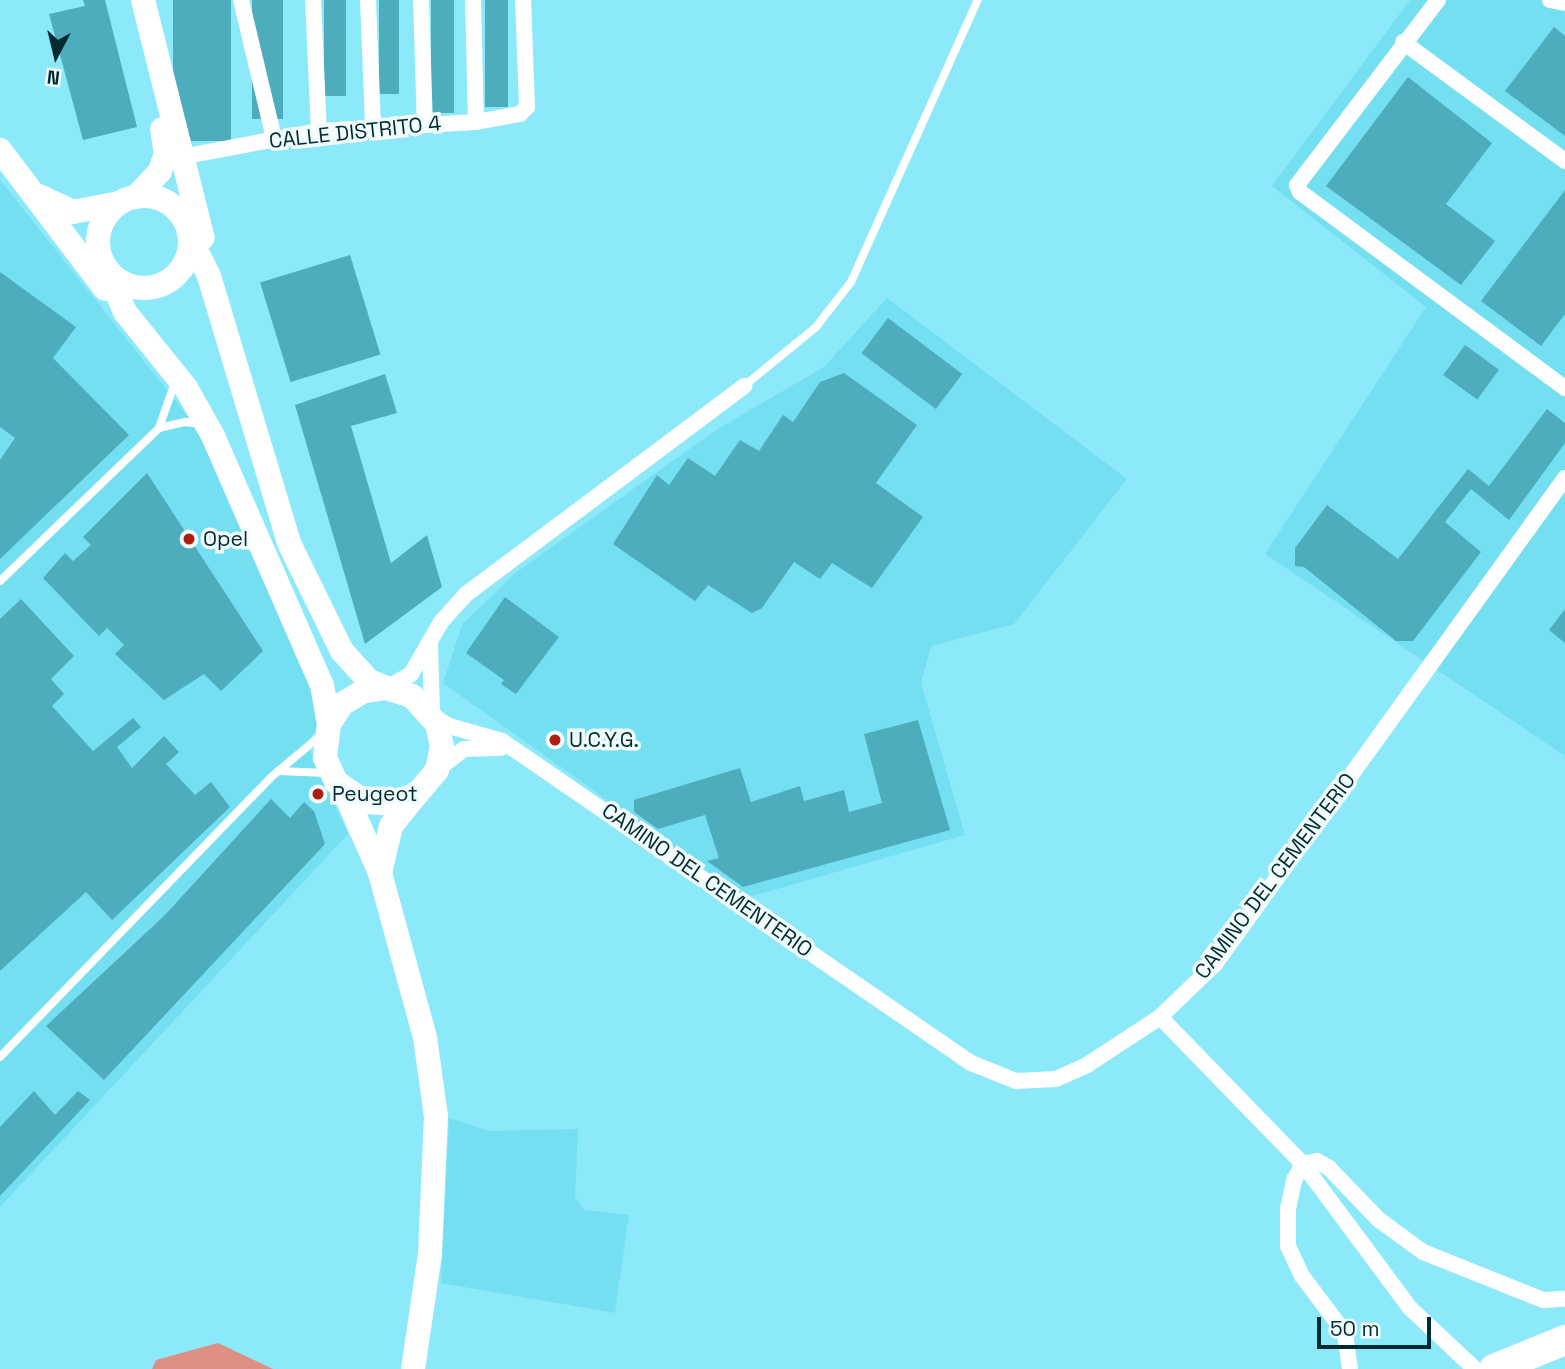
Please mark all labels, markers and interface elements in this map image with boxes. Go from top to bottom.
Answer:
north arrow [21,21,91,91]
text: N [46,64,61,91]
street label: CALLE DISTRITO 4 [268,110,442,154]
place label: Opel [203,526,248,552]
marker: Opel [181,531,197,547]
place label: U.C.Y.G. [569,727,639,753]
marker: U.C.Y.G. [547,732,563,748]
street label: CAMINO DEL CEMENTERIO [1189,768,1361,984]
place label: Peugeot [332,781,418,807]
marker: Peugeot [310,786,326,802]
street label: CAMINO DEL CEMENTERIO [597,797,817,963]
scale bar [1320,1302,1434,1346]
text: 50 m [1330,1315,1380,1342]

